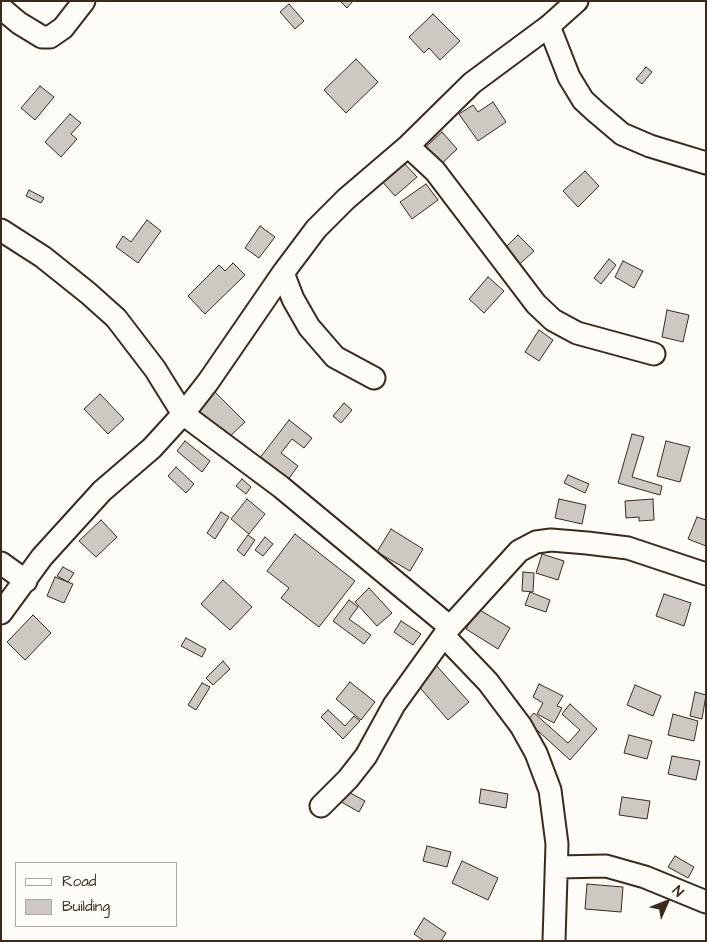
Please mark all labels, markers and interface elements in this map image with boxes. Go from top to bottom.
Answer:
legend [15,862,178,927]
text: Road [62,871,96,892]
north arrow [642,877,692,927]
text: N [668,881,688,902]
text: Building [62,896,110,917]

